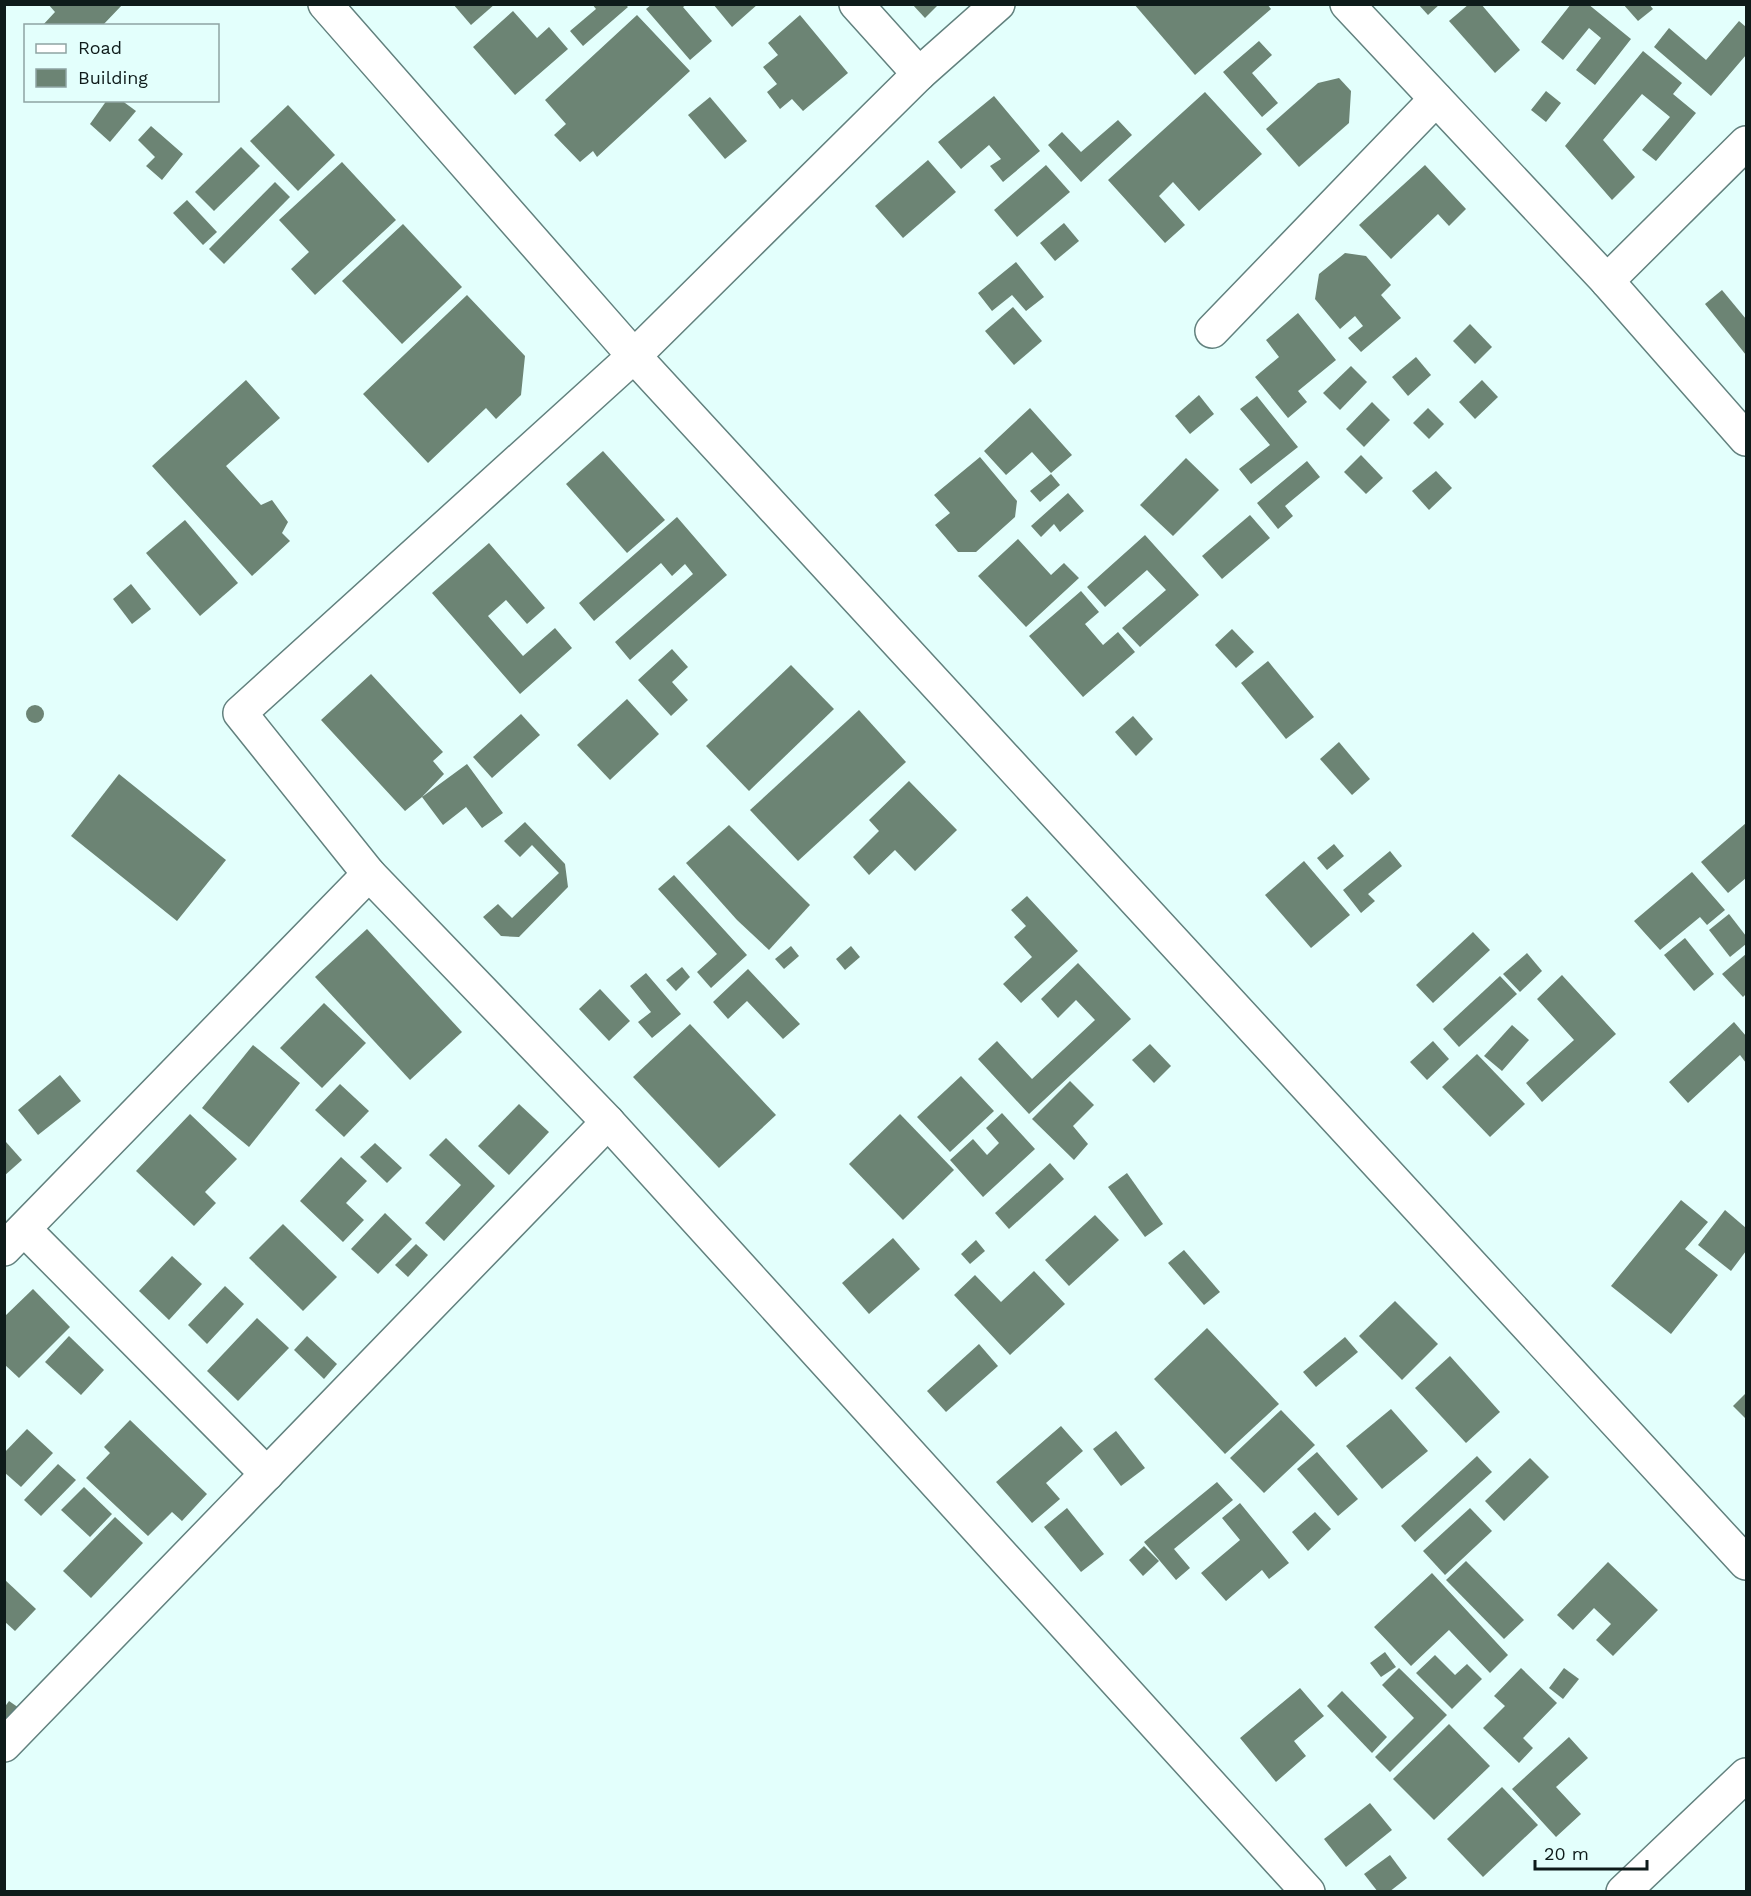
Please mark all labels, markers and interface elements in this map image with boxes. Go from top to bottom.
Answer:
legend [24,24,219,102]
text: Road [78,37,122,58]
text: Building [78,67,148,88]
scale bar [1535,1833,1648,1871]
text: 20 m [1544,1843,1589,1864]

